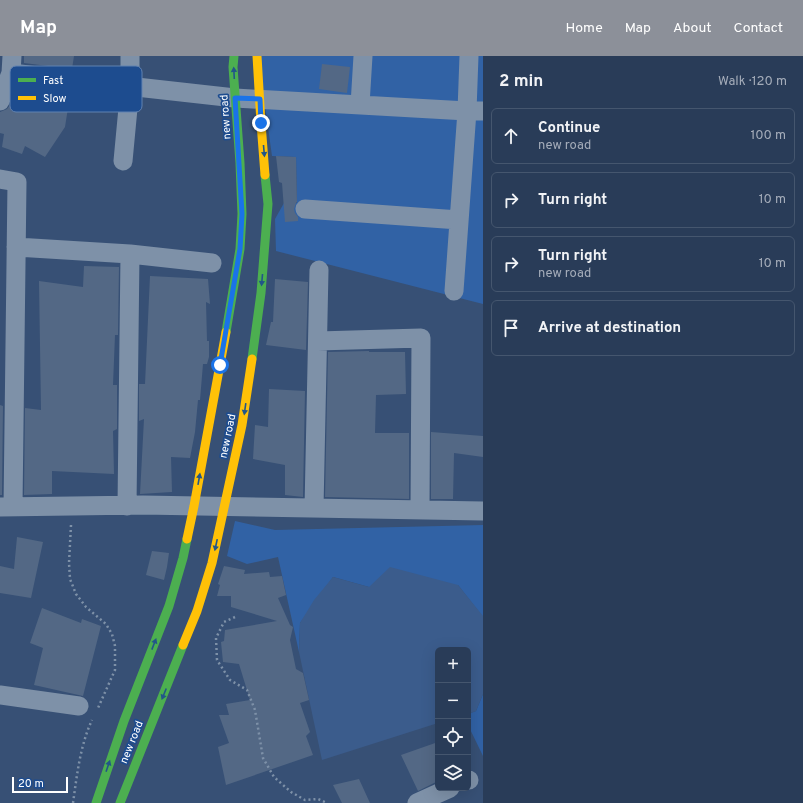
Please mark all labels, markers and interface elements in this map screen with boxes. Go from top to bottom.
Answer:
text: Map [20,16,57,40]
text: Home [566,20,603,37]
text: Map [625,20,651,37]
text: About [673,20,712,37]
text: Contact [734,20,783,37]
legend [10,66,142,112]
one-way arrow [230,67,237,79]
text: 2 min [499,71,543,93]
text: Fast [43,74,63,88]
text: Walk · 120 m [718,74,787,90]
text: Slow [43,92,66,106]
street label: new road [217,94,235,140]
route end [252,114,270,132]
text: Continue [538,119,600,138]
icon: ahead [500,125,522,147]
text: 100 m [750,128,786,144]
text: new road [538,138,591,154]
one-way arrow [260,145,267,157]
icon: right [500,189,522,211]
text: Turn right [538,191,607,210]
text: 10 m [759,192,786,208]
text: Turn right [538,247,607,266]
icon: right [500,253,522,275]
text: 10 m [759,256,786,272]
text: new road [538,266,591,282]
one-way arrow [258,274,265,286]
icon: arrive [500,317,522,339]
text: Arrive at destination [538,319,681,338]
route start [211,356,229,374]
one-way arrow [241,403,248,415]
street label: new road [216,413,240,460]
one-way arrow [197,473,203,485]
one-way arrow [213,539,219,551]
one-way arrow [151,638,157,650]
map controls [435,647,471,791]
button: + [435,647,471,683]
button: − [435,683,471,719]
one-way arrow [161,688,167,699]
street label: new road [117,719,147,766]
button: locate [435,719,471,755]
button: layers [435,755,471,791]
one-way arrow [106,760,112,772]
scale bar [12,775,68,794]
text: 20 m [18,777,44,791]

